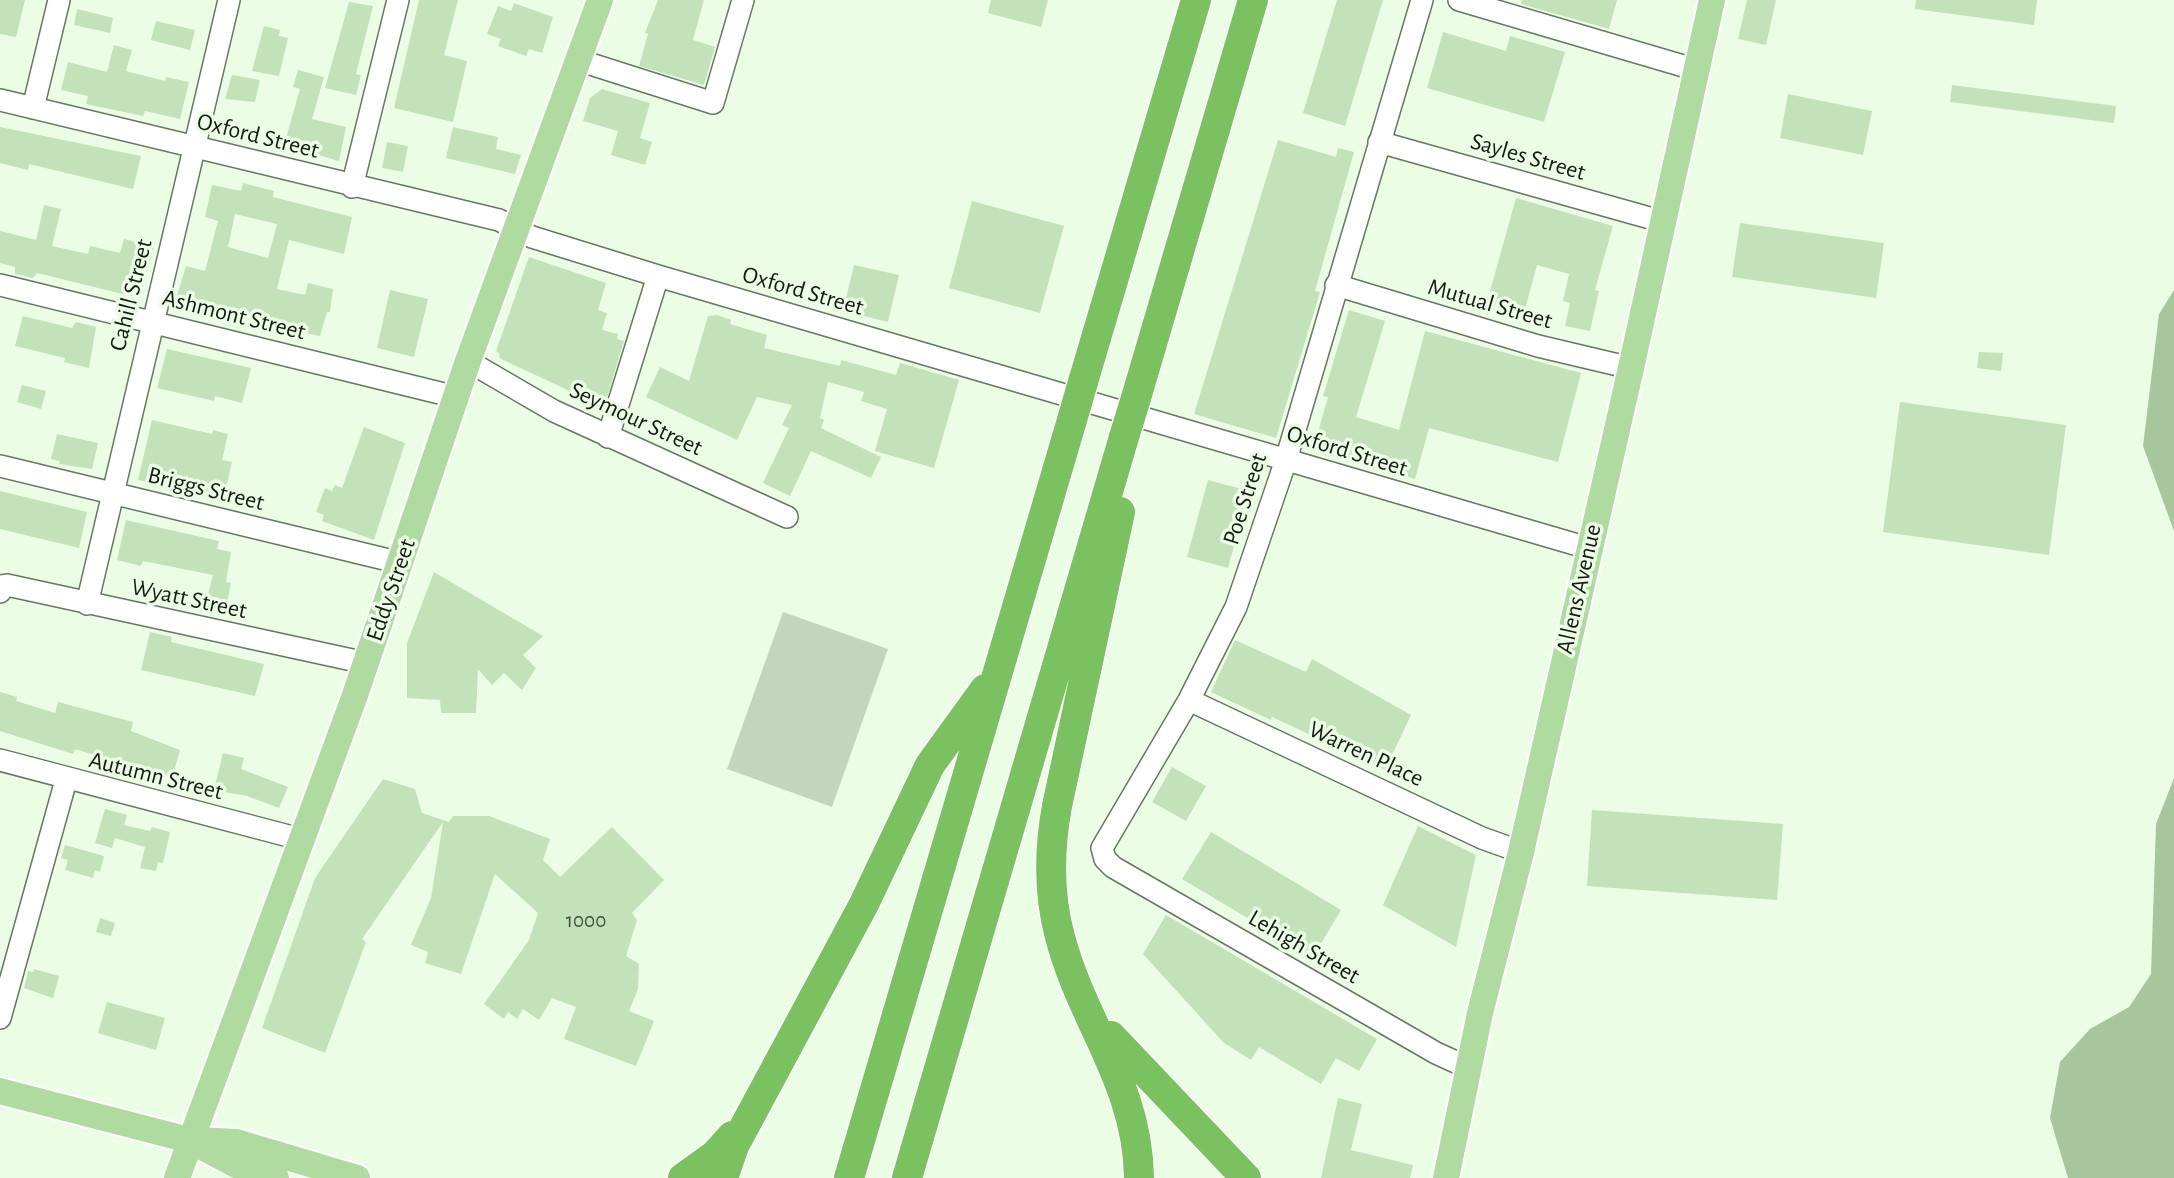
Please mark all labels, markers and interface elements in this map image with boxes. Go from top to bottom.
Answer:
street label: Oxford Street [194,107,322,165]
street label: Sayles Street [1467,127,1589,187]
street label: Cahill Street [103,236,159,354]
street label: Oxford Street [739,260,867,322]
street label: Mutual Street [1424,273,1556,335]
street label: Ashmont Street [160,283,308,347]
street label: Seymour Street [565,376,707,462]
street label: Oxford Street [1283,419,1411,483]
street label: Poe Street [1217,449,1273,549]
street label: Briggs Street [145,461,267,517]
street label: Allens Avenue [1550,521,1608,657]
street label: Eddy Street [360,535,422,645]
street label: Wyatt Street [129,573,249,625]
street label: Warren Place [1304,715,1428,793]
street label: Autumn Street [86,745,226,807]
street label: Lehigh Street [1243,904,1365,990]
house number: 1000 [566,908,606,934]

